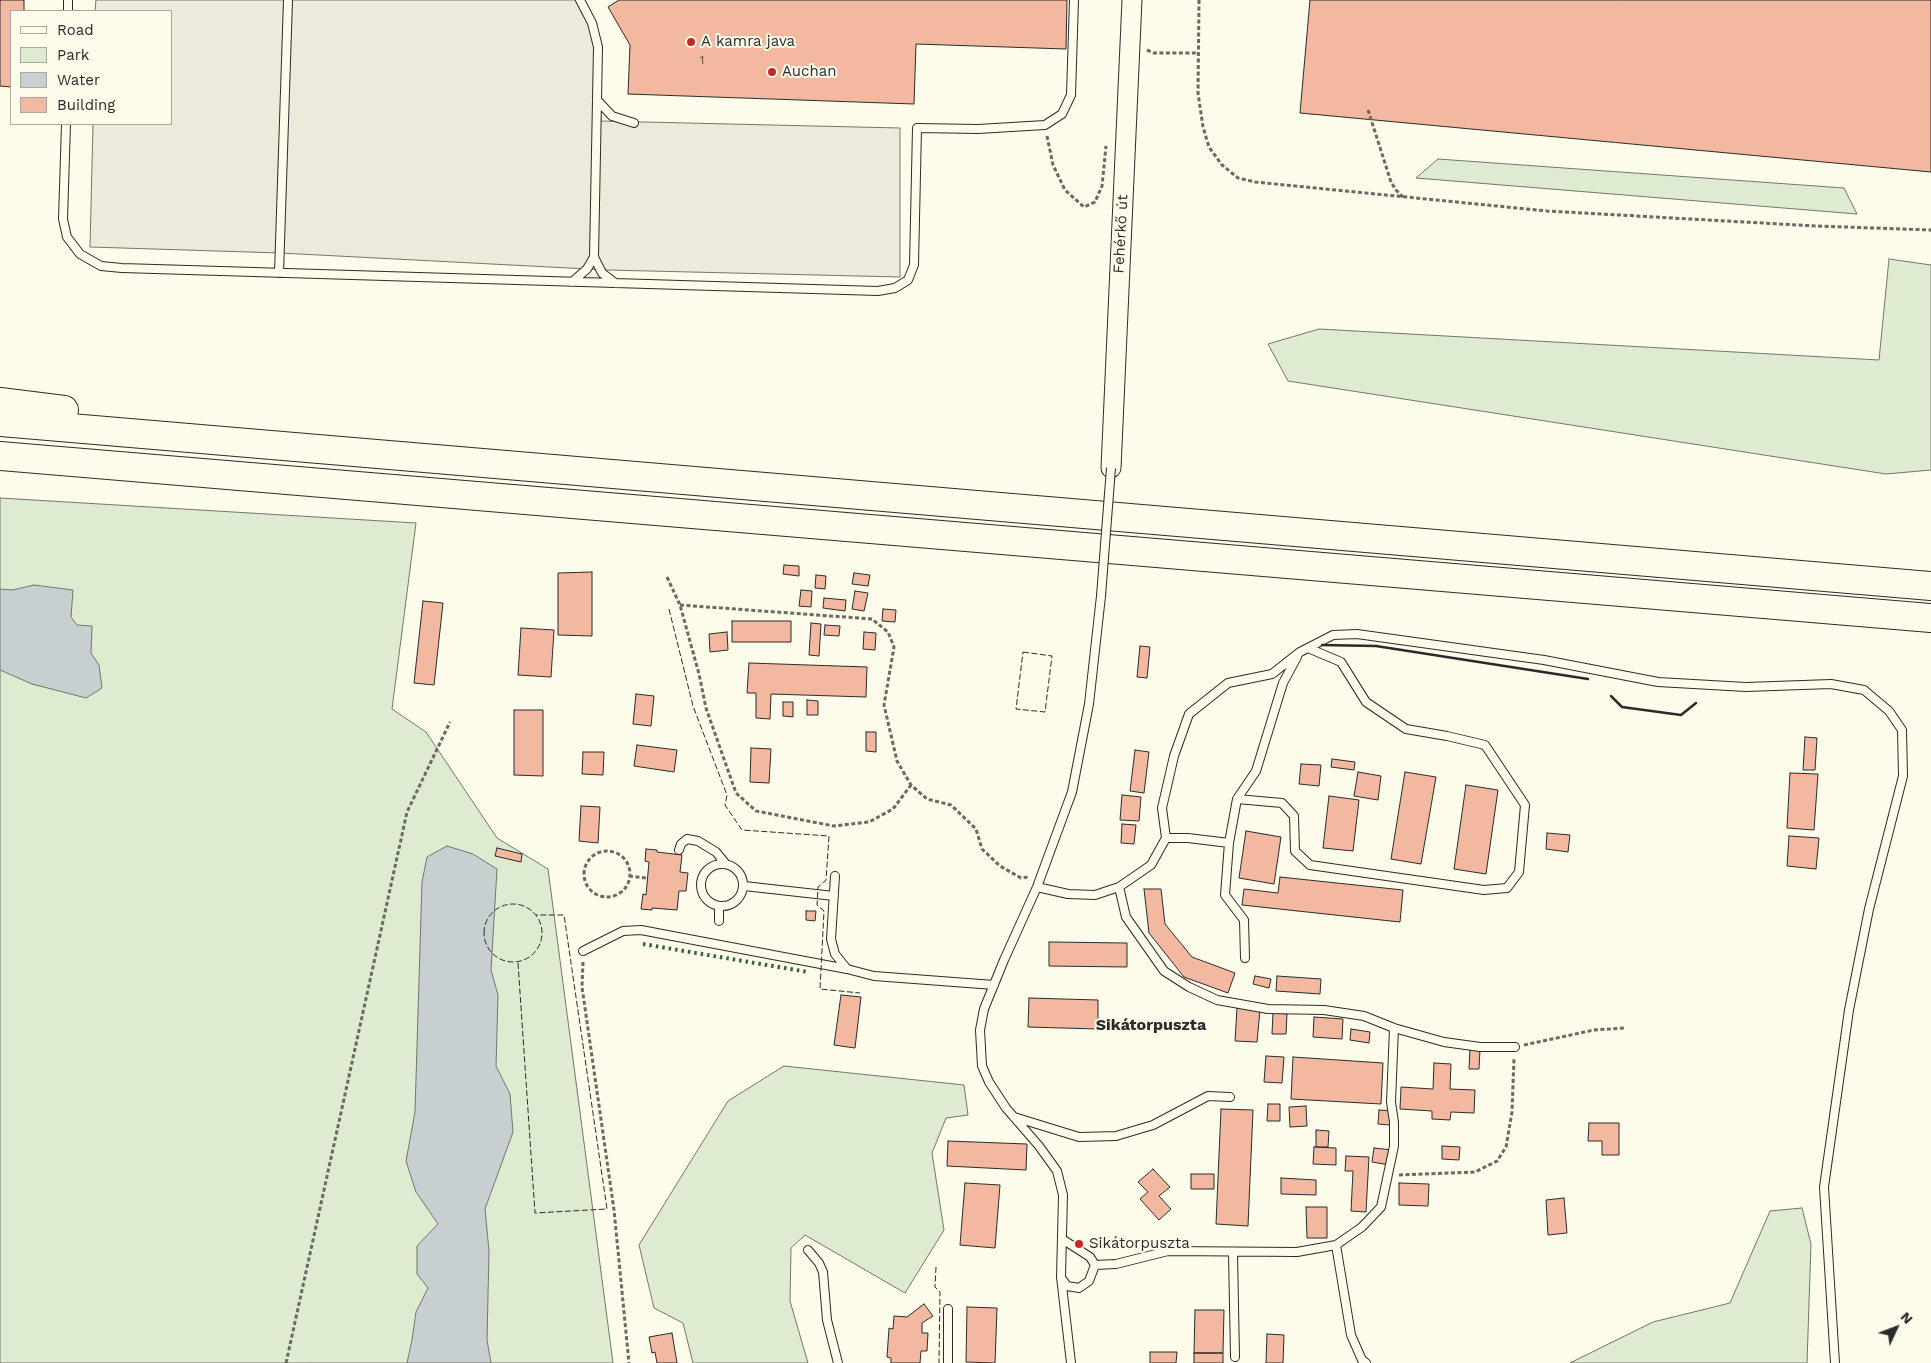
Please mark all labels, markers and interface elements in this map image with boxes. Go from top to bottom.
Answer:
legend [10,10,172,125]
text: Road [57,21,94,39]
place label: A kamra java [701,33,795,51]
marker: A kamra java [685,36,697,48]
text: Park [57,46,89,64]
house number: 1 [700,53,704,67]
place label: Auchan [782,63,836,81]
marker: Auchan [766,66,778,78]
text: Water [57,71,100,89]
text: Building [57,96,115,114]
street label: Fehérkő út [1110,194,1132,274]
district label: Sikátorpuszta [1096,1015,1206,1035]
place label: Sikátorpuszta [1089,1235,1190,1253]
marker: Sikátorpuszta [1073,1238,1085,1250]
north arrow [1871,1303,1921,1353]
text: N [1898,1309,1916,1327]

